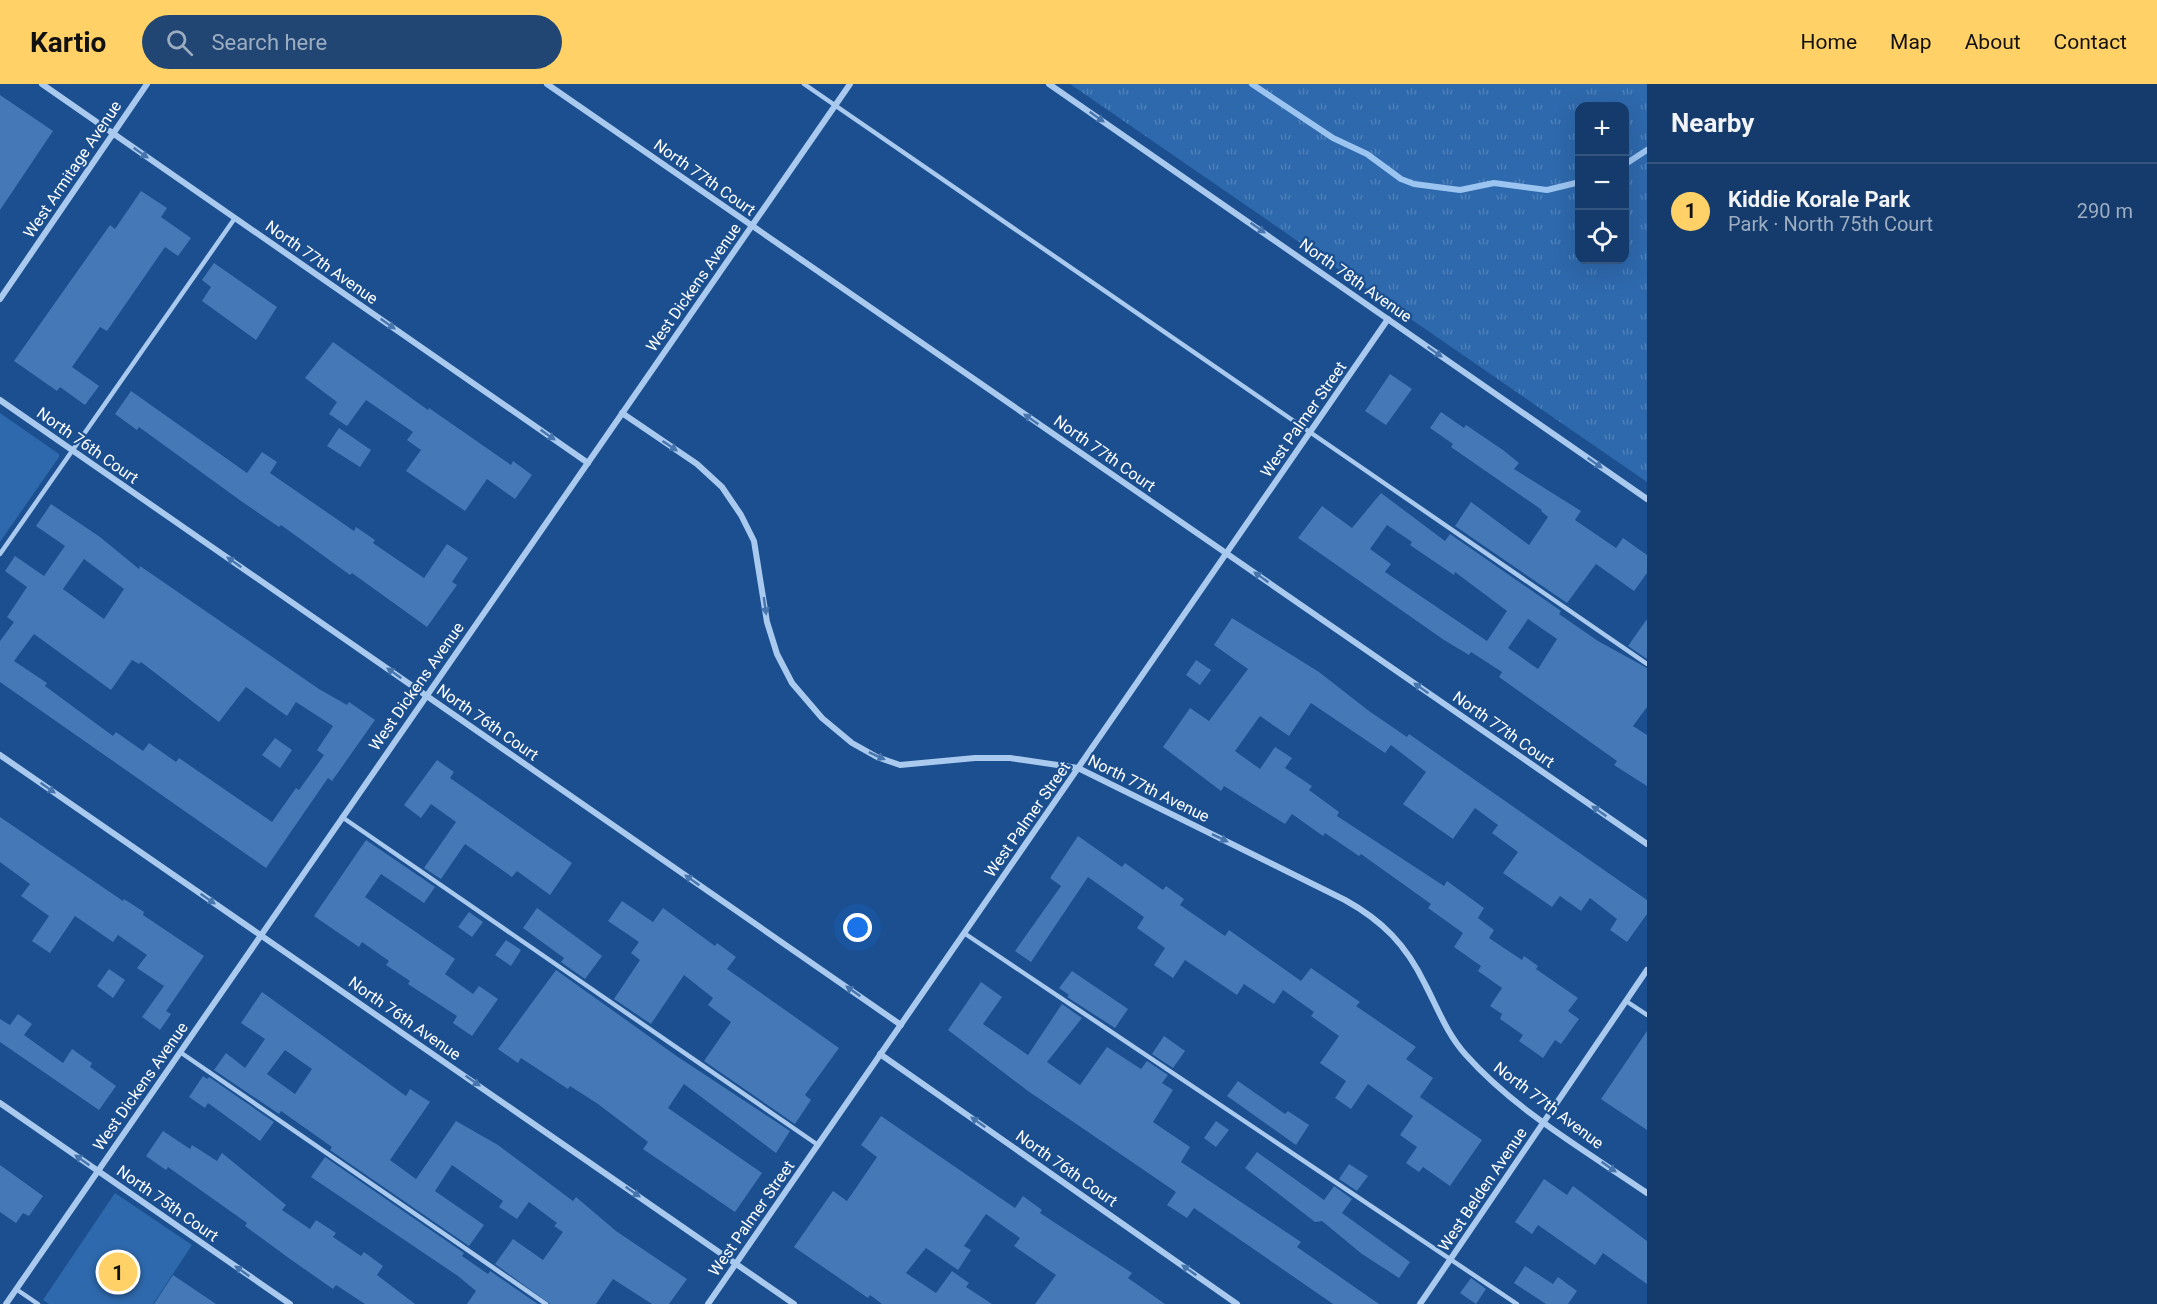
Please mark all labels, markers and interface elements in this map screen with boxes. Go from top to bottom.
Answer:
search box [142,15,562,69]
text: Kartio [30,26,106,59]
icon: search [163,26,196,59]
text: Search here [211,30,327,55]
text: Home [1801,30,1857,54]
text: Map [1890,30,1932,54]
text: About [1965,30,2021,54]
text: Contact [2054,30,2127,54]
street label: West Armitage Avenue [19,97,125,241]
map controls [1575,102,1629,264]
button: + [1575,102,1629,156]
text: Nearby [1671,108,1754,138]
one-way arrow [1089,111,1105,123]
street label: North 77th Court [650,135,759,220]
one-way arrow [133,147,149,159]
button: − [1575,156,1629,210]
text: Kiddie Korale Park [1728,187,1910,212]
text: 1 [1685,199,1696,223]
text: 290 m [2077,199,2133,223]
button: locate [1575,210,1629,264]
text: Park · North 75th Court [1728,212,1933,236]
street label: North 77th Avenue [262,217,382,308]
street label: West Dickens Avenue [642,219,745,355]
one-way arrow [1249,222,1265,234]
street label: North 78th Avenue [1296,235,1416,326]
one-way arrow [380,318,396,329]
one-way arrow [1427,346,1443,358]
street label: West Palmer Street [1256,358,1350,481]
street label: North 76th Court [33,403,142,488]
street label: North 77th Court [1050,411,1159,496]
one-way arrow [1023,414,1039,425]
one-way arrow [540,429,556,441]
one-way arrow [662,440,678,452]
one-way arrow [1587,457,1603,469]
one-way arrow [226,557,242,568]
one-way arrow [1253,571,1269,583]
one-way arrow [760,597,769,616]
street label: West Dickens Avenue [365,618,468,754]
one-way arrow [387,667,403,679]
street label: North 76th Court [433,680,542,765]
one-way arrow [1413,683,1429,694]
street label: North 77th Court [1449,687,1558,772]
one-way arrow [868,751,885,760]
street label: North 77th Avenue [1085,751,1213,826]
street label: West Palmer Street [980,758,1074,881]
one-way arrow [40,782,56,793]
one-way arrow [1591,806,1607,817]
one-way arrow [1212,833,1229,843]
one-way arrow [685,874,701,886]
one-way arrow [200,893,216,905]
your location [843,913,872,942]
street label: North 76th Avenue [345,973,465,1064]
one-way arrow [845,985,861,997]
street label: West Dickens Avenue [89,1018,192,1154]
street label: North 77th Avenue [1490,1058,1607,1153]
one-way arrow [464,1075,480,1087]
one-way arrow [971,1116,987,1128]
street label: West Belden Avenue [1434,1124,1531,1255]
street label: North 76th Court [1012,1126,1121,1211]
one-way arrow [74,1154,90,1166]
street label: West Palmer Street [704,1157,798,1280]
street label: North 75th Court [113,1161,222,1246]
one-way arrow [1601,1161,1617,1173]
one-way arrow [625,1186,641,1197]
pin: 1 [98,1250,138,1294]
one-way arrow [1182,1264,1198,1276]
one-way arrow [234,1266,250,1277]

